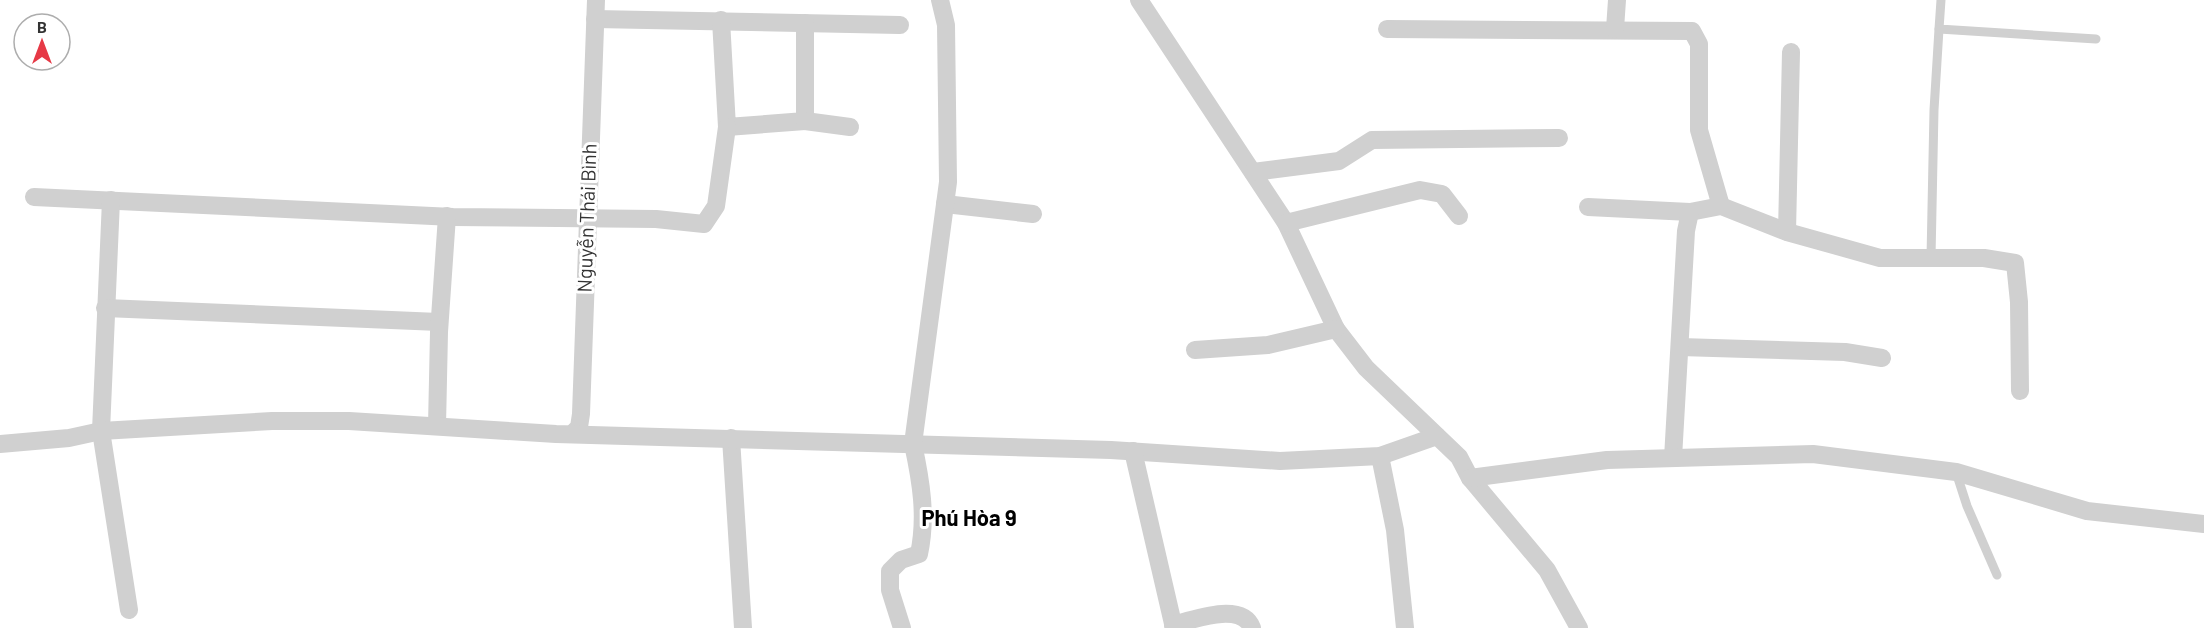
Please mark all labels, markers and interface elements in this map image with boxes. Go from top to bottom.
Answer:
north arrow [12,12,72,72]
text: B [37,17,47,36]
street label: Nguyễn Thái Bình [571,143,601,293]
district label: Phú Hòa 9 [921,504,1017,530]

